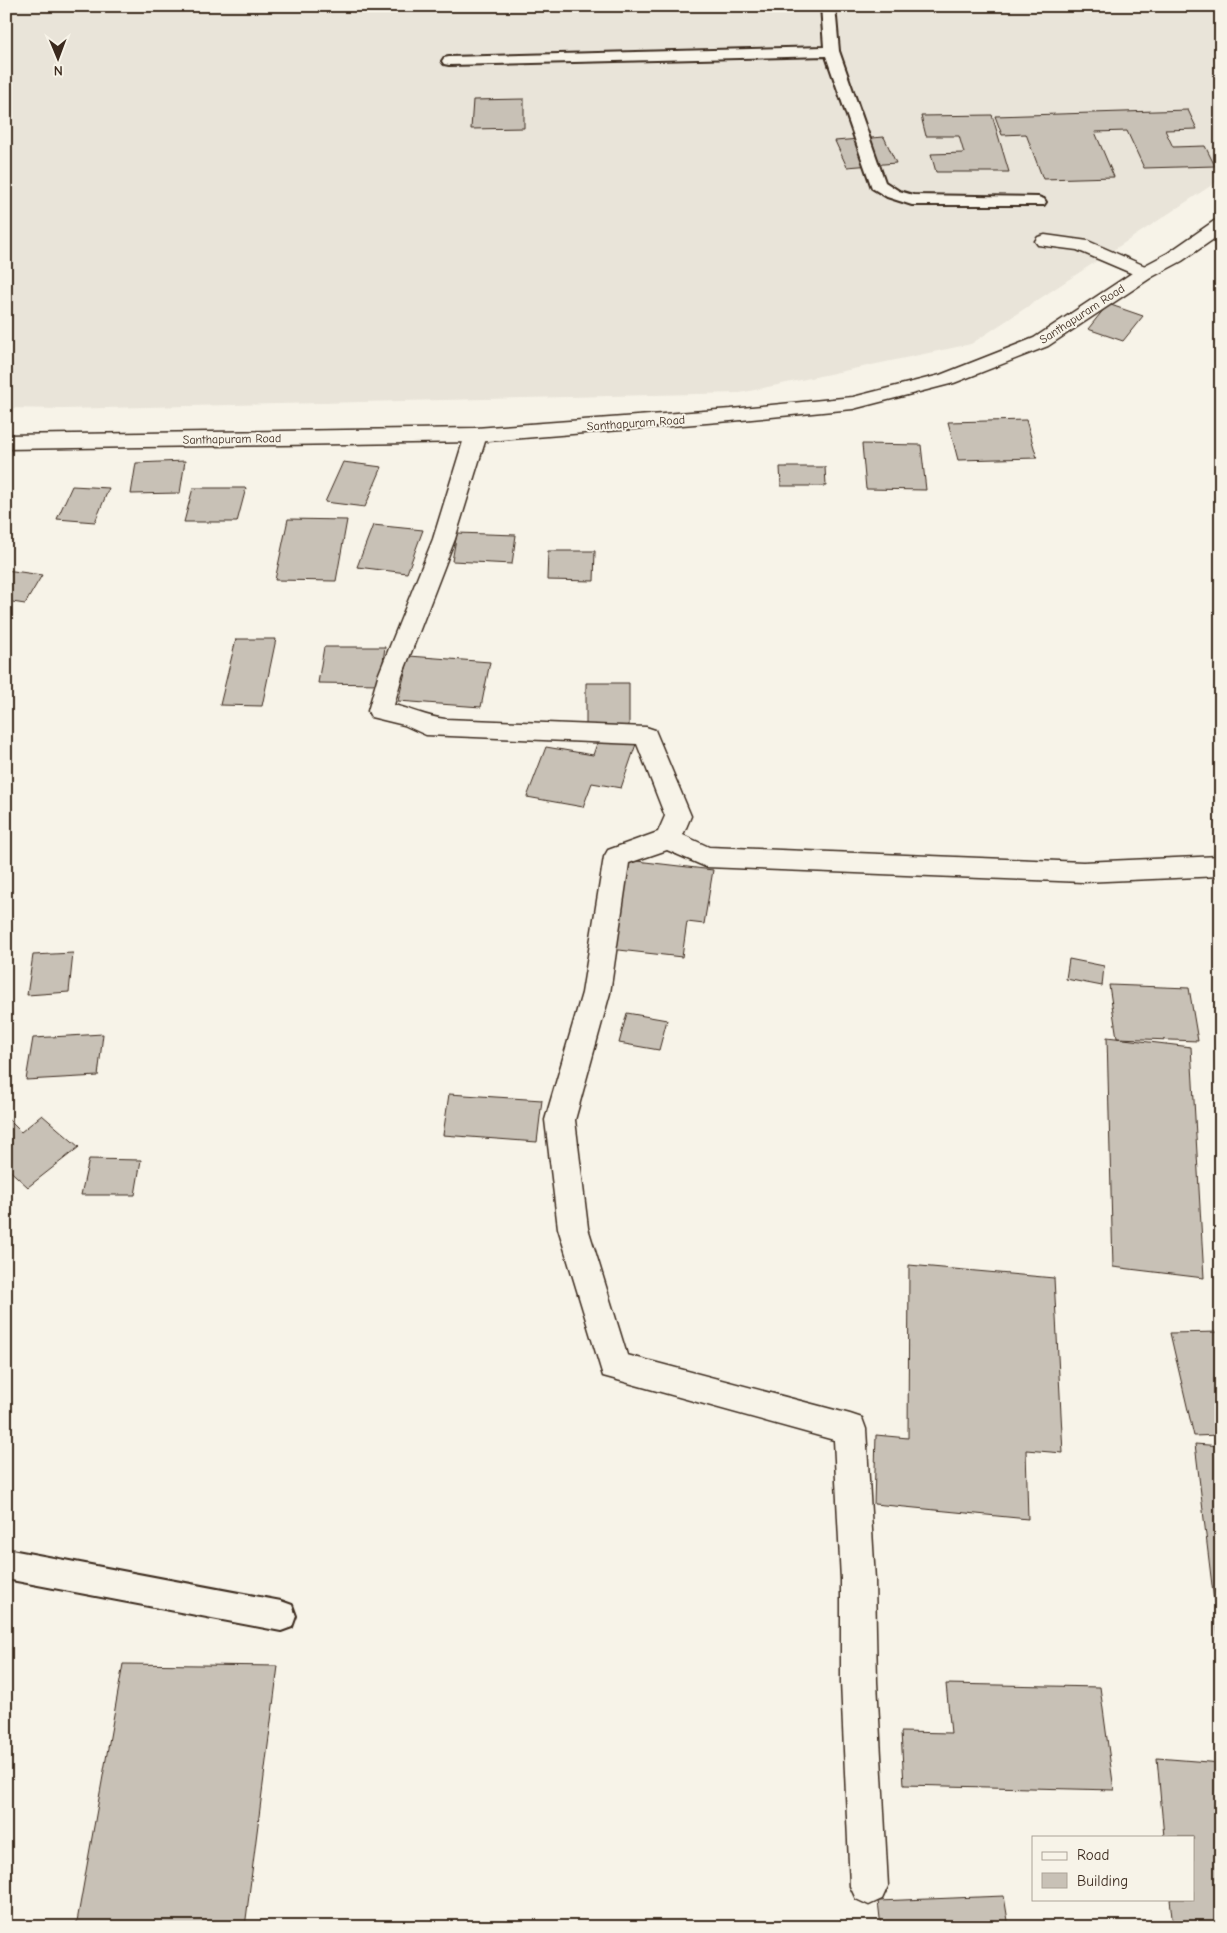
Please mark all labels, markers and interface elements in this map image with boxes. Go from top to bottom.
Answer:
north arrow [32,32,82,82]
text: N [54,62,63,79]
street label: Santhapuram Road [1037,281,1127,347]
street label: Santhapuram Road [586,413,686,433]
street label: Santhapuram Road [183,431,281,447]
legend [1032,1836,1194,1900]
text: Road [1077,1846,1109,1864]
text: Building [1077,1872,1128,1890]

